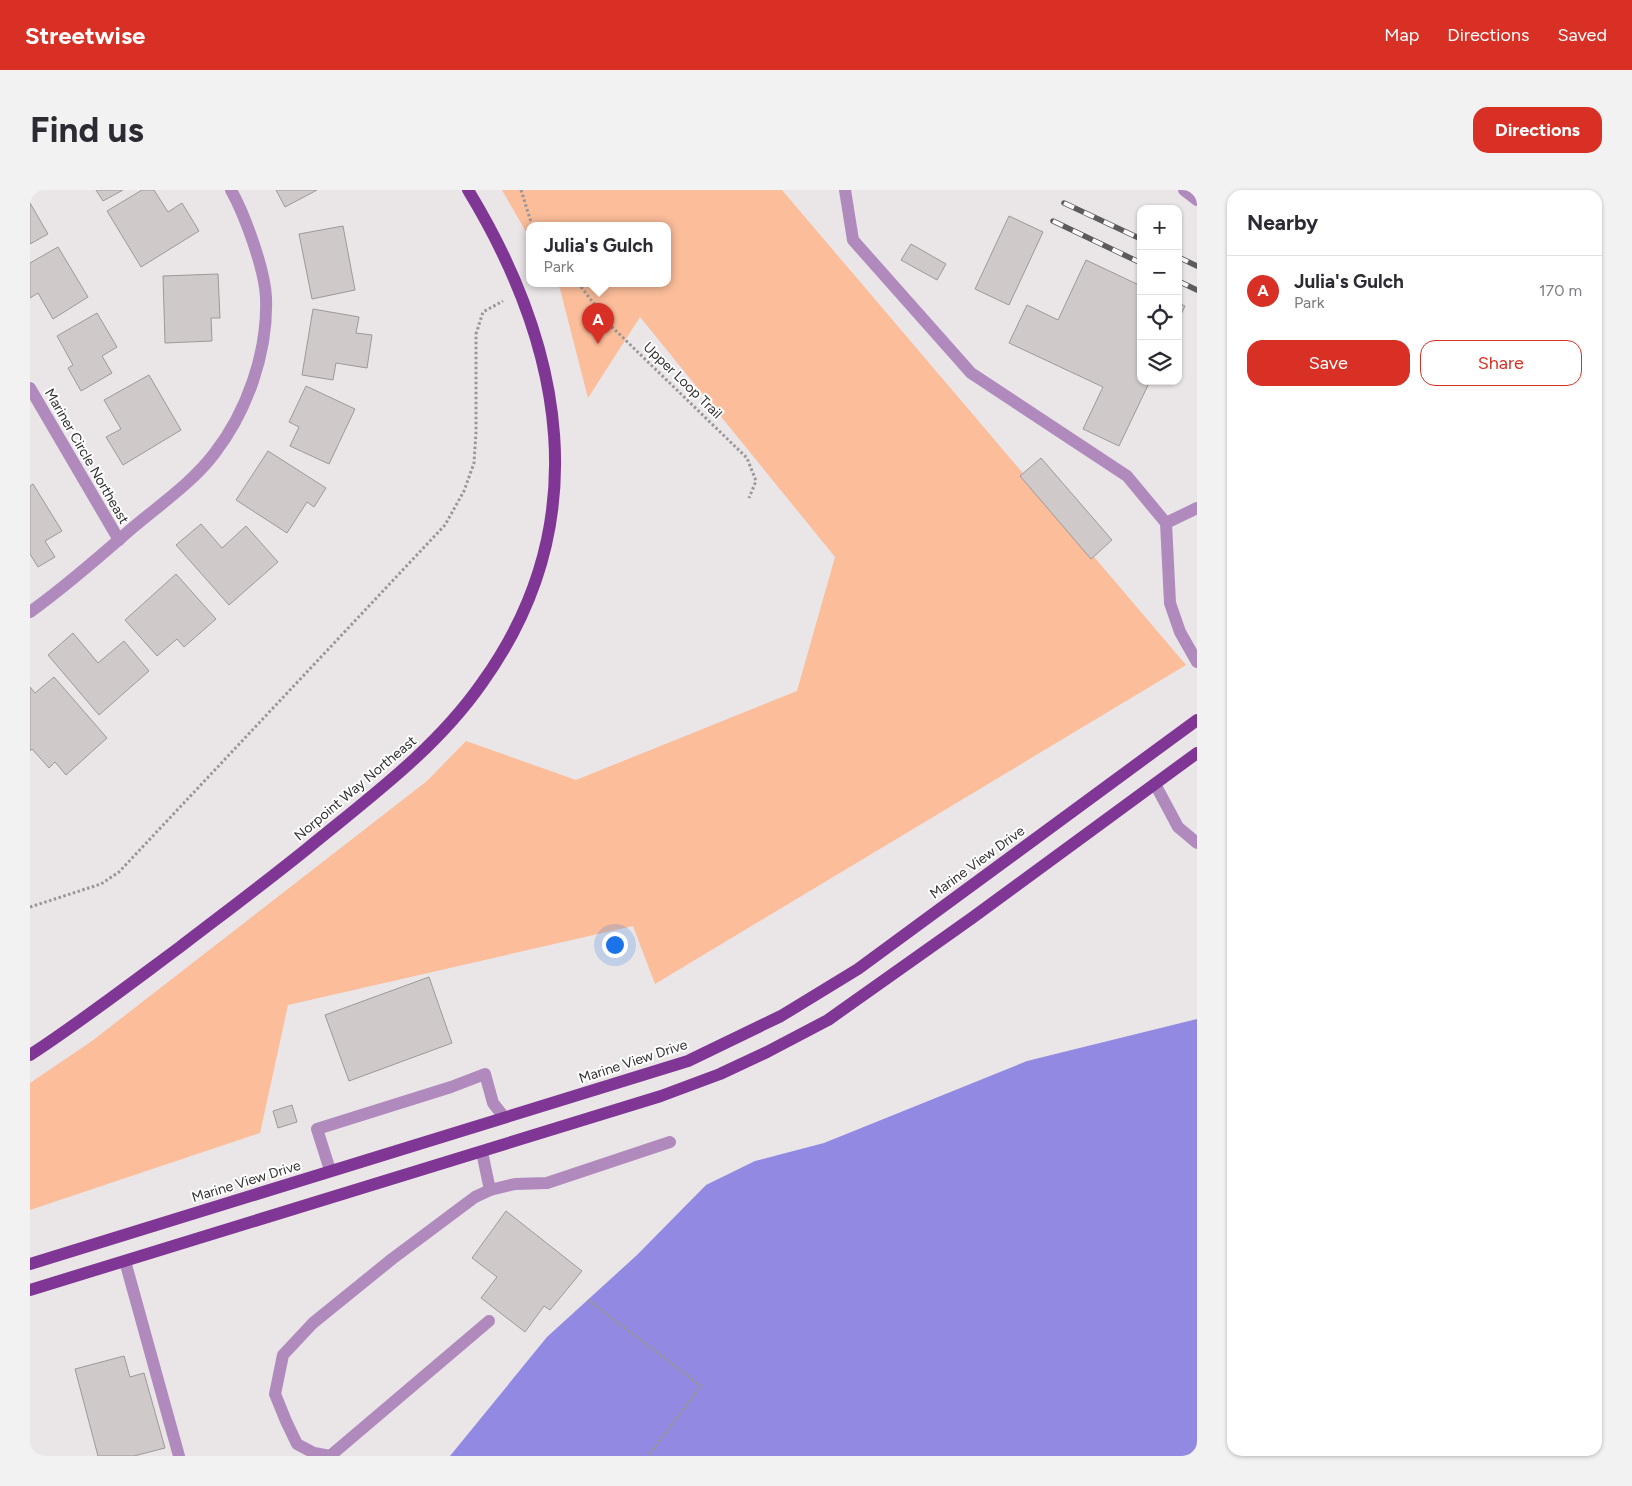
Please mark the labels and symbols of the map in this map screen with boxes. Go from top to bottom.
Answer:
pin: A [582,303,614,344]
street label: Upper Loop Trail [640,339,726,422]
street label: Mariner Circle Northeast [41,385,132,527]
street label: Norpoint Way Northeast [291,732,420,844]
street label: Marine View Drive [927,822,1028,903]
your location [602,932,628,958]
street label: Marine View Drive [577,1036,690,1087]
street label: Marine View Drive [190,1157,303,1206]

